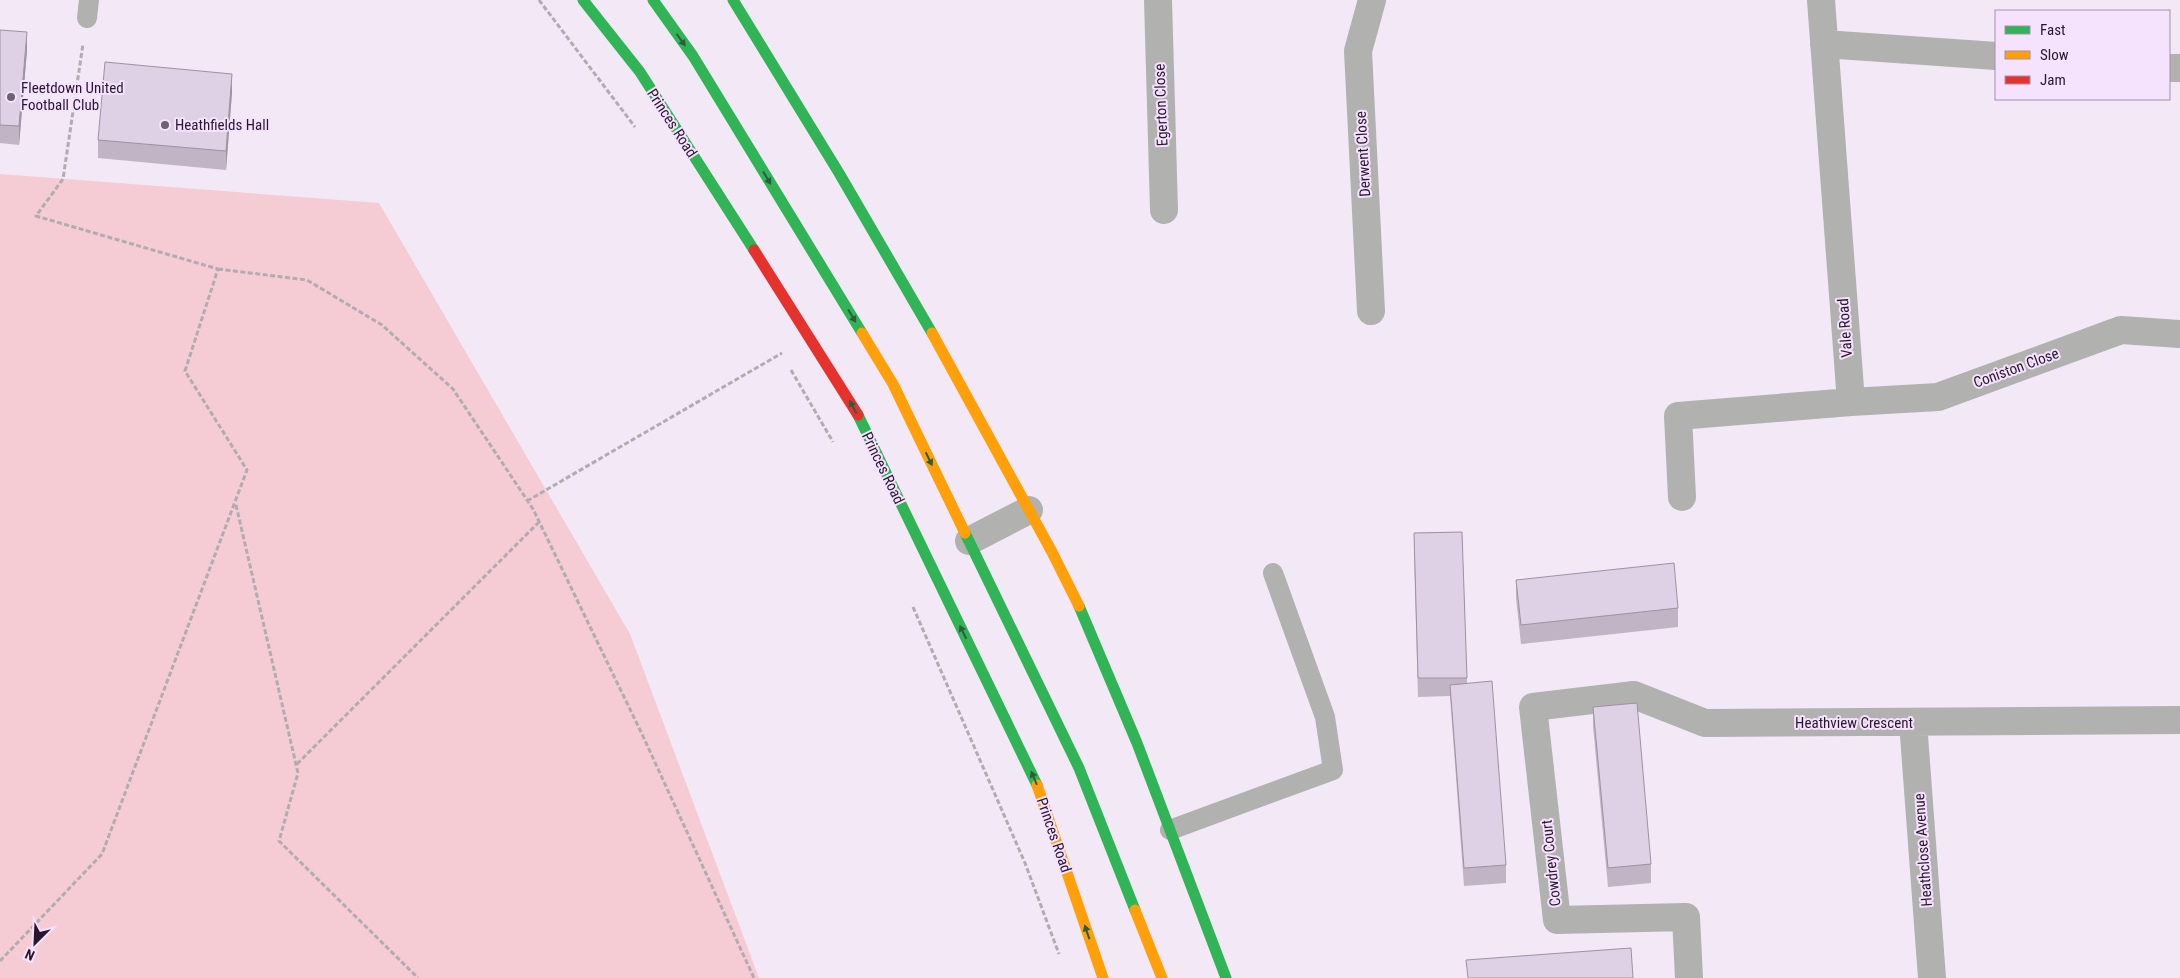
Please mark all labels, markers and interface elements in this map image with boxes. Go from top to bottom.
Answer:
legend [1995,10,2170,100]
text: Fast [2040,21,2065,39]
one-way arrow [676,33,686,47]
text: Slow [2040,46,2069,64]
street label: Egerton Close [1151,63,1171,147]
text: Jam [2040,71,2066,89]
place label: Fleetdown United Football Club [21,79,124,114]
street label: Princes Road [643,85,701,161]
marker: Fleetdown United Football Club [5,91,17,103]
street label: Derwent Close [1352,111,1374,197]
place label: Heathfields Hall [175,116,269,134]
marker: Heathfields Hall [159,119,171,131]
one-way arrow [762,171,771,184]
street label: Vale Road [1834,298,1856,358]
one-way arrow [847,310,856,323]
street label: Coniston Close [1971,344,2061,392]
one-way arrow [849,400,857,415]
street label: Princes Road [858,429,908,507]
one-way arrow [926,452,934,466]
one-way arrow [959,625,967,639]
street label: Heathview Crescent [1795,714,1913,732]
one-way arrow [1029,771,1037,785]
street label: Heathclose Avenue [1910,793,1936,907]
street label: Princes Road [1033,795,1075,875]
street label: Cowdrey Court [1538,819,1564,907]
north arrow [10,918,60,968]
one-way arrow [1083,924,1091,939]
text: N [23,946,37,964]

